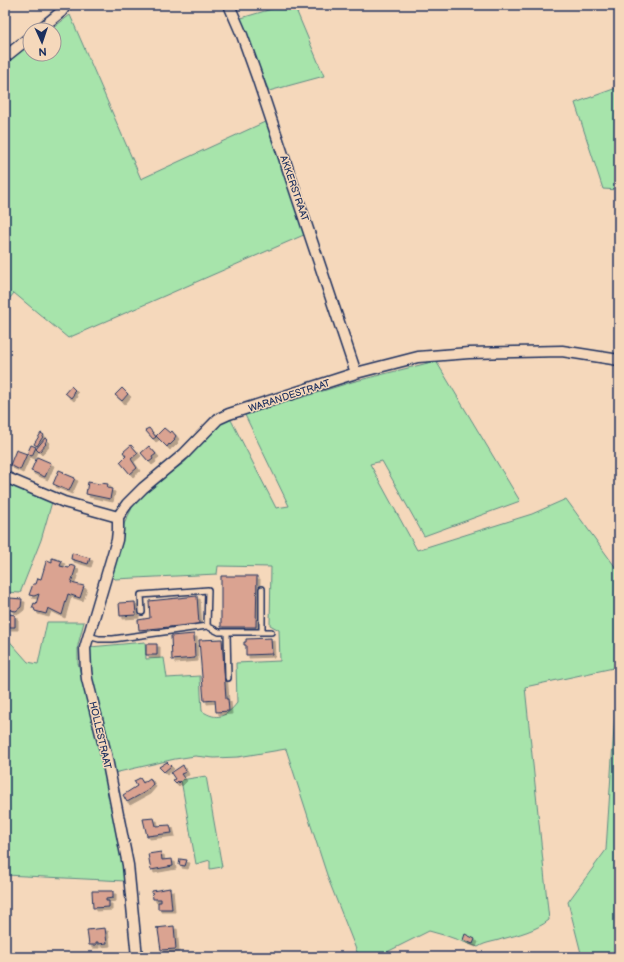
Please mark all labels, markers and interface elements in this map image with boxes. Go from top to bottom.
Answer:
north arrow [22,22,62,62]
text: N [38,45,47,58]
street label: AKKERSTRAAT [277,154,311,223]
street label: WARANDESTRAAT [247,377,332,415]
street label: HOLLESTRAAT [86,700,114,770]

